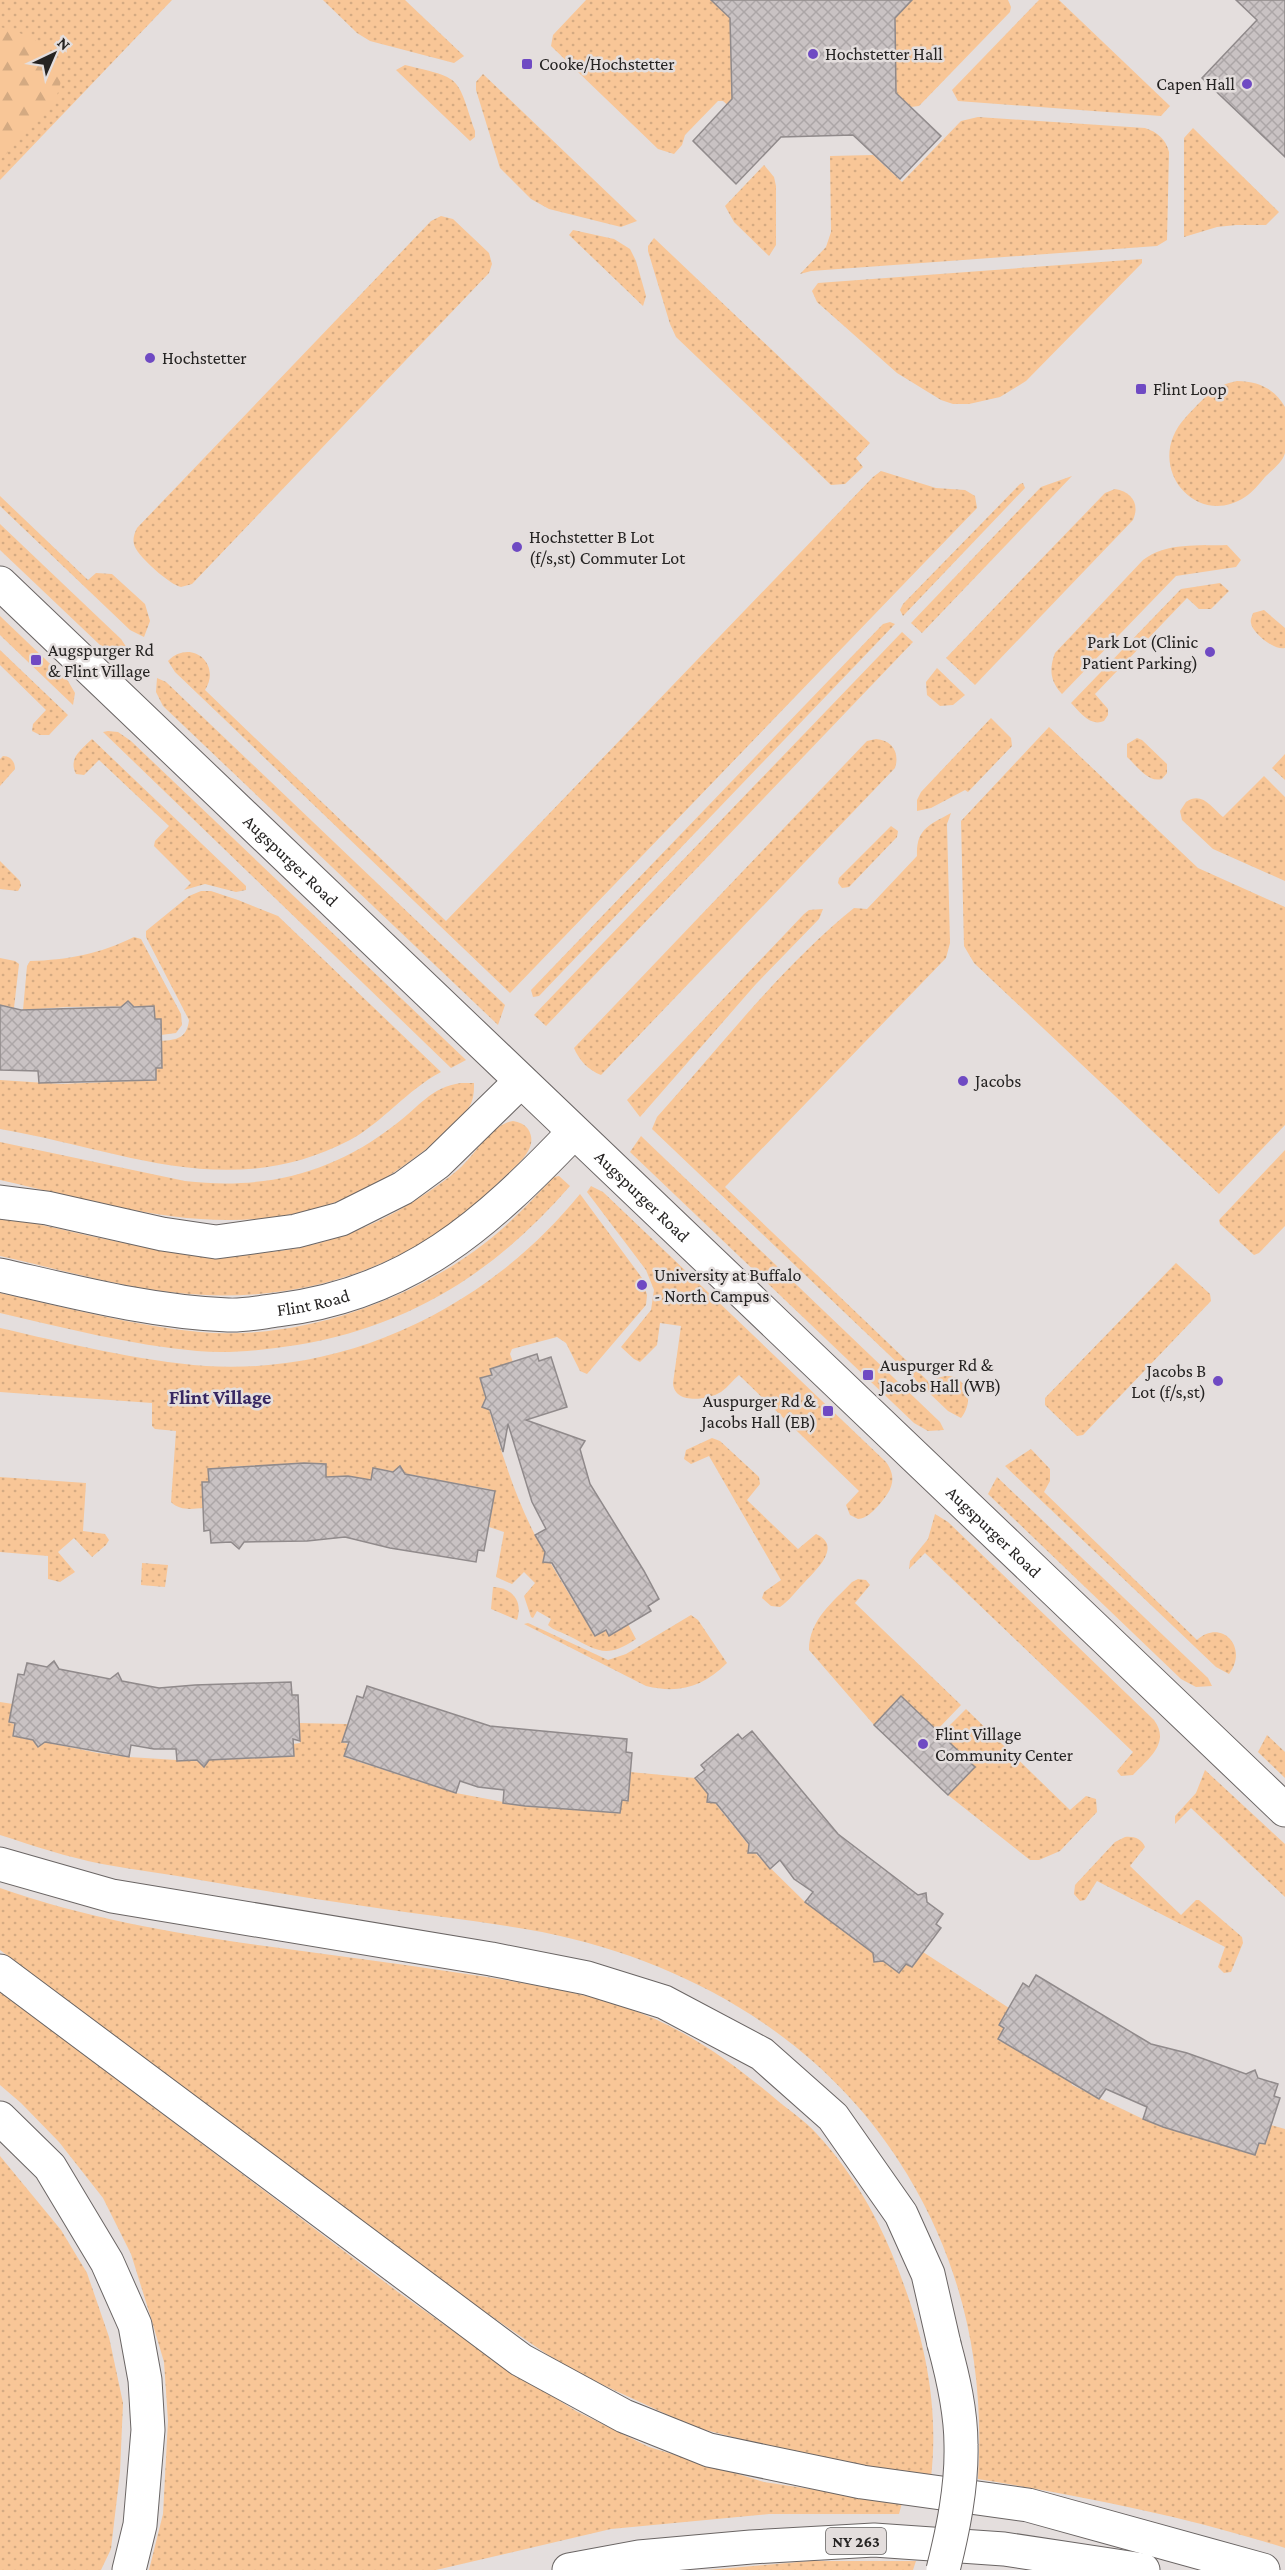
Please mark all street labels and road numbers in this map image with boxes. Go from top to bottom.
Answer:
street label: Augspurger Road [239,811,343,911]
street label: Augspurger Road [591,1146,694,1246]
street label: Flint Road [276,1285,353,1320]
street label: Augspurger Road [942,1482,1046,1582]
road number: NY 263 [826,2528,886,2554]

